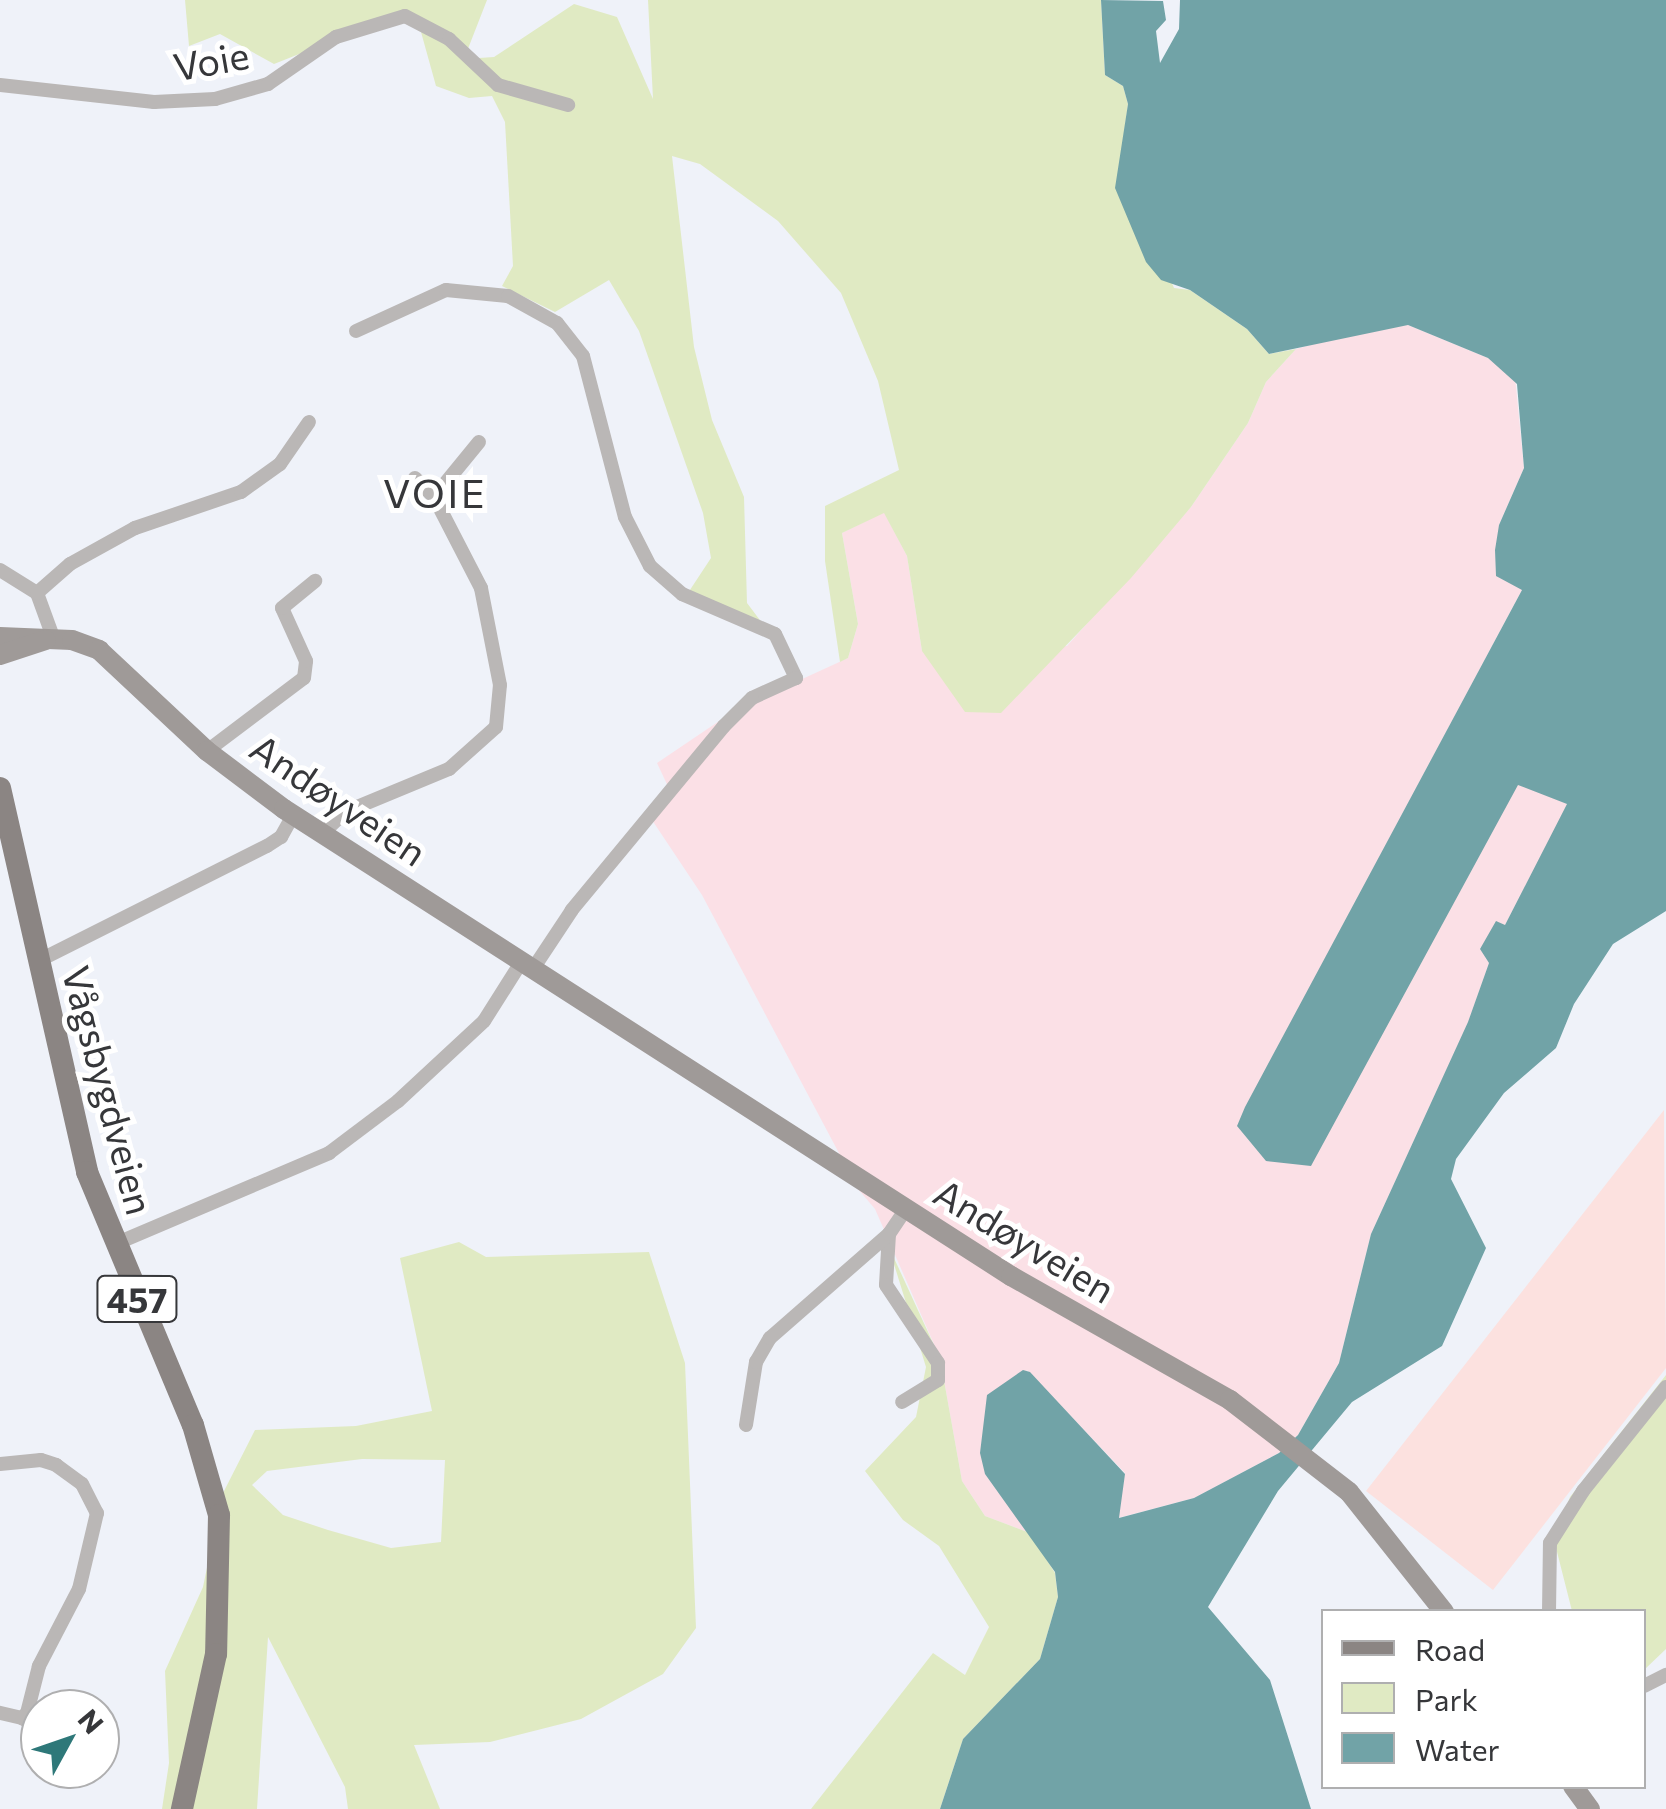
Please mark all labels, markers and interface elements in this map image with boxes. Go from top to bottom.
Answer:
street label: Voie [170,31,252,89]
district label: VOIE [383,468,487,516]
street label: Andøyveien [242,724,436,874]
street label: Vågsbygdveien [54,961,164,1219]
street label: Andøyveien [927,1168,1123,1312]
road number: 457 [94,1269,180,1329]
legend [1321,1609,1646,1789]
text: Road [1415,1630,1485,1667]
text: Park [1415,1680,1478,1717]
north arrow [20,1689,120,1789]
text: N [72,1702,111,1740]
text: Water [1415,1730,1500,1767]

